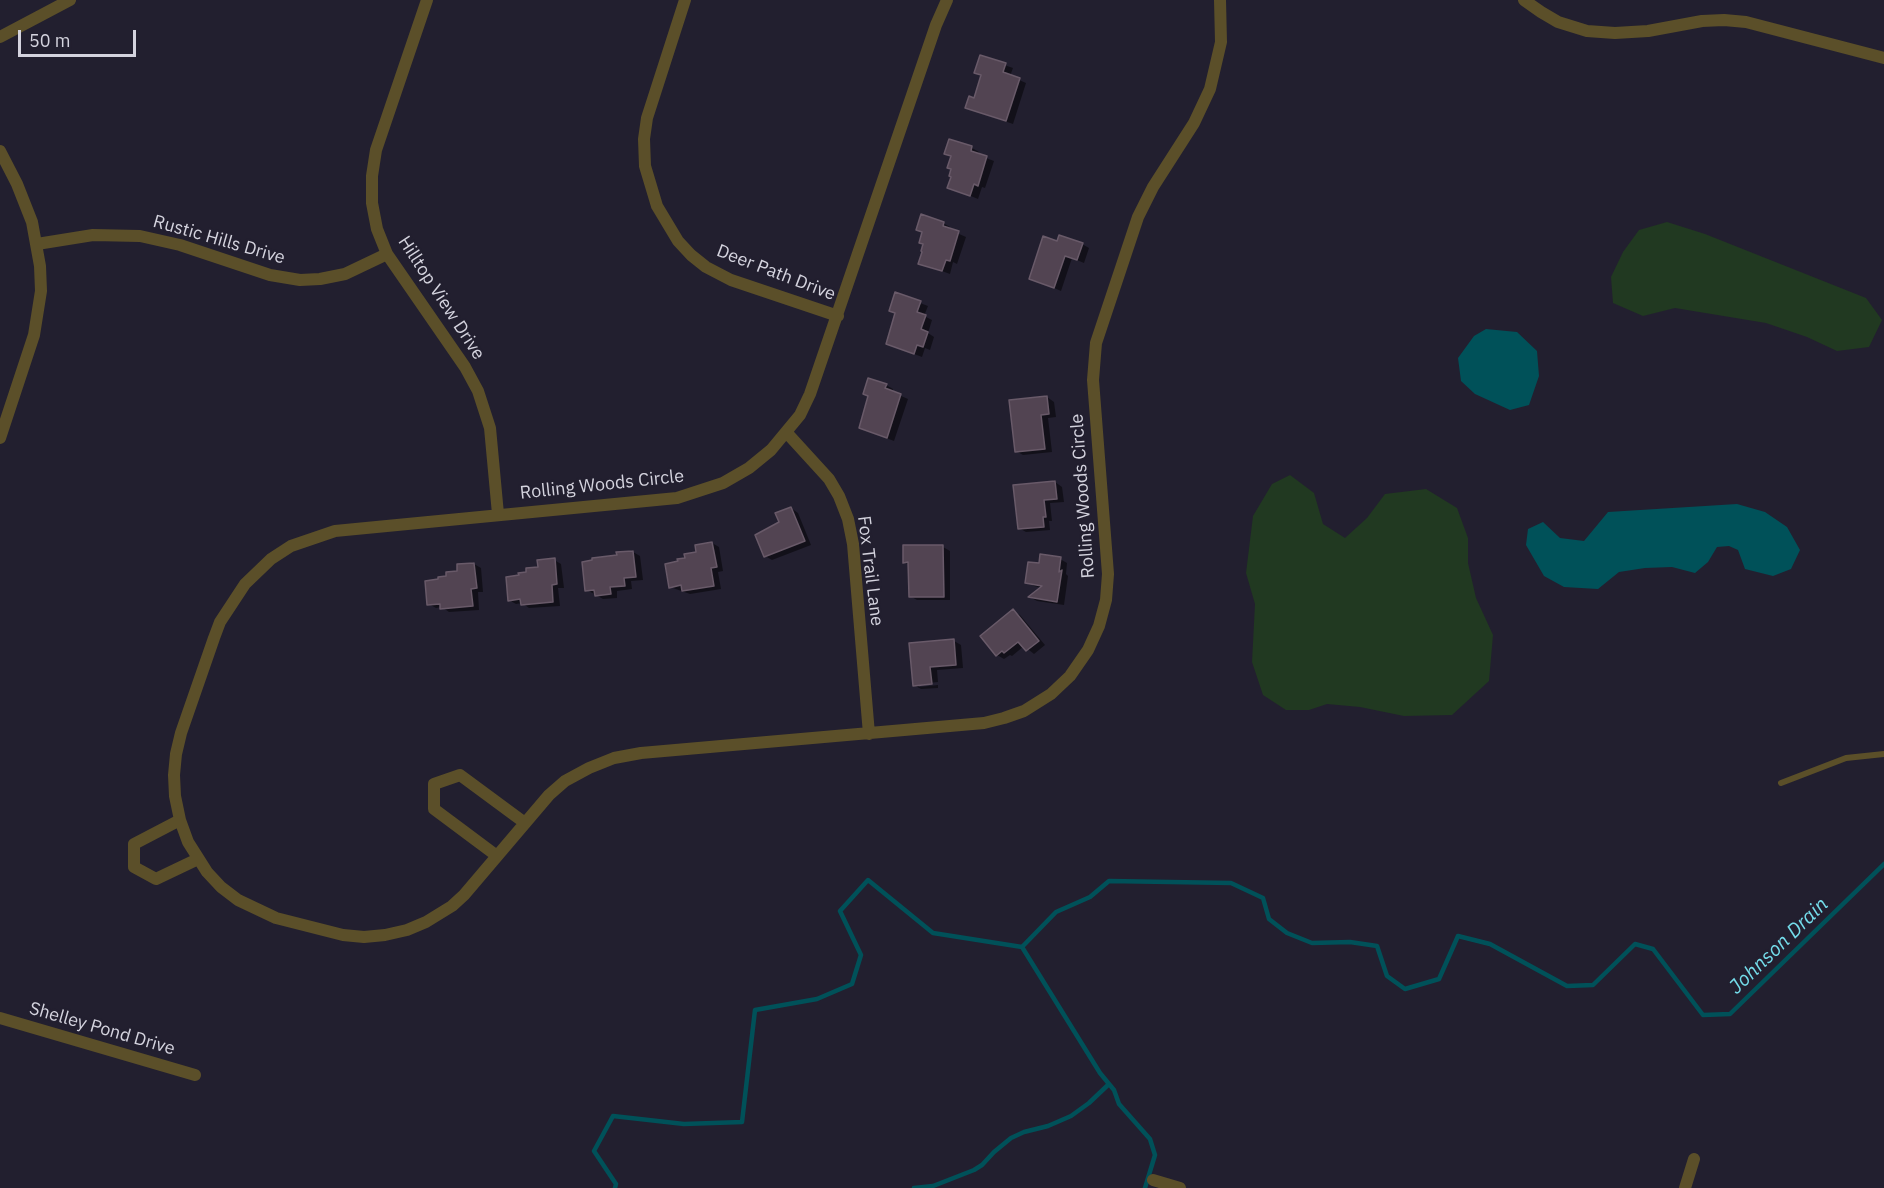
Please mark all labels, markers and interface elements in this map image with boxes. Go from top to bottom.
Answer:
scale bar [21,18,140,56]
text: 50 m [29,29,71,52]
street label: Rustic Hills Drive [151,211,287,269]
street label: Hilltop View Drive [393,232,489,364]
street label: Deer Path Drive [713,240,839,306]
street label: Rolling Woods Circle [1066,413,1100,579]
street label: Rolling Woods Circle [519,466,685,504]
street label: Fox Trail Lane [853,515,887,627]
water label: Johnson Drain [1724,893,1834,999]
street label: Shelley Pond Drive [27,998,177,1060]

